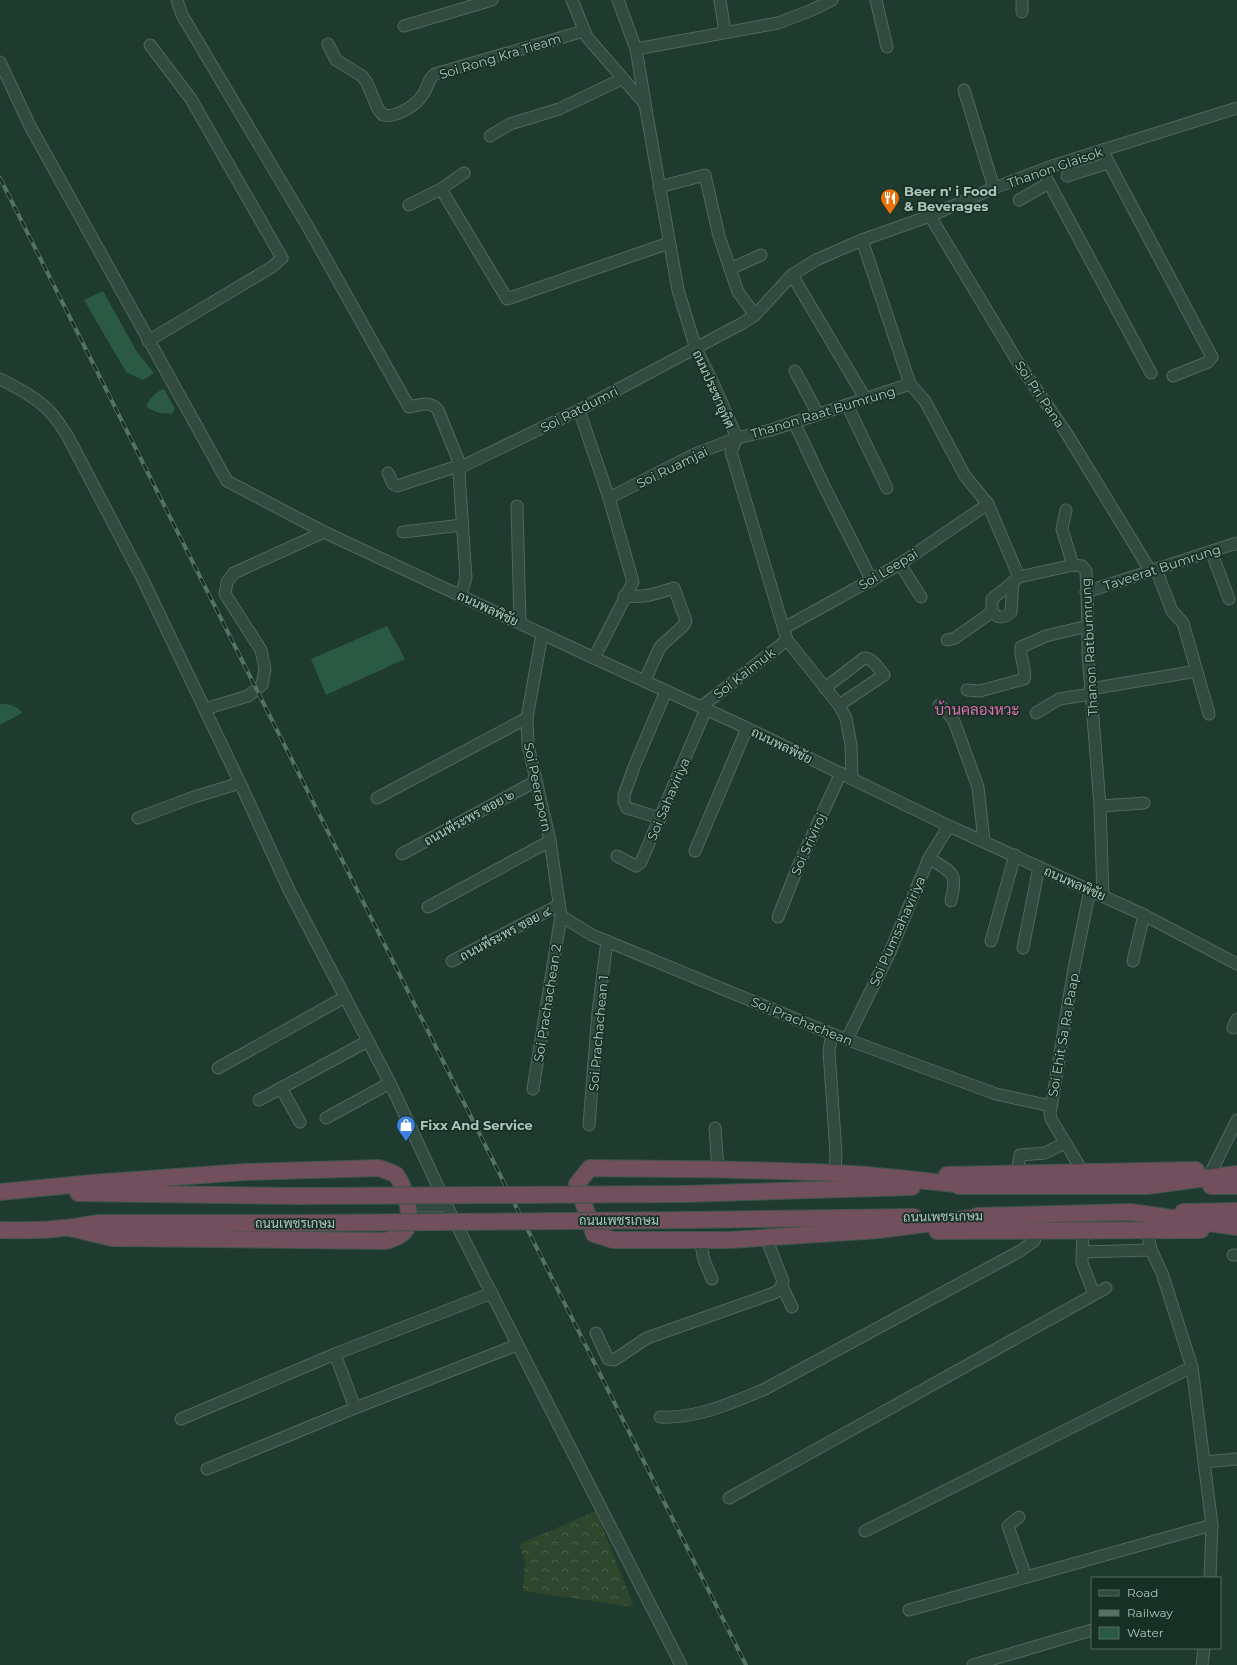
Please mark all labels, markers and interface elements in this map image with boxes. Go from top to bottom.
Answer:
street label: Soi Rong Kra Tieam [437,30,563,82]
street label: Thanon Glaisok [1005,143,1105,191]
place label: Beer n' i Food & Beverages [904,183,997,214]
restaurant icon: Beer n' i Food & Beverages [879,187,901,215]
street label: ถนนประชาอุทิศ [688,347,738,432]
street label: Soi Pri Pana [1012,357,1068,431]
street label: Thanon Raat Bumrung [749,382,897,442]
street label: Soi Ratdumri [537,383,621,435]
street label: Soi Ruamjai [634,443,710,491]
street label: Taveerat Bumrung [1101,541,1223,593]
street label: Soi Leepai [855,545,921,593]
street label: Thanon Ratbumrung [1077,578,1101,716]
street label: ถนนพลพิชัย [455,587,521,629]
street label: Soi Kaimuk [710,644,778,702]
district label: บ้านคลองหวะ [934,700,1020,719]
street label: ถนนพลพิชัย [749,723,815,767]
street label: Soi Peeraporn [521,741,555,833]
street label: Soi Sahaviriya [643,755,693,843]
street label: ถนนพีระพร ซอย ๒ [420,785,517,849]
street label: Soi Sriviroj [787,810,829,878]
street label: ถนนพลพิชัย [1042,862,1108,904]
street label: Soi Pumsahaviriya [866,873,928,989]
street label: ถนนพีระพร ซอย ๔ [456,901,554,964]
street label: Soi Prachachean 2 [530,943,564,1063]
street label: Soi Ehit Sa Ra Paap [1044,972,1082,1098]
street label: Soi Prachachean 1 [585,974,611,1092]
street label: Soi Prachachean [749,993,855,1049]
shop icon: Fixx And Service [395,1114,417,1142]
place label: Fixx And Service [420,1117,533,1133]
street label: ถนนเพชรเกษม [903,1207,983,1225]
street label: ถนนเพชรเกษม [579,1212,659,1228]
street label: ถนนเพชรเกษม [255,1215,335,1231]
legend [1091,1577,1221,1649]
text: Road [1127,1585,1158,1600]
text: Railway [1127,1605,1173,1620]
text: Water [1127,1625,1164,1640]

